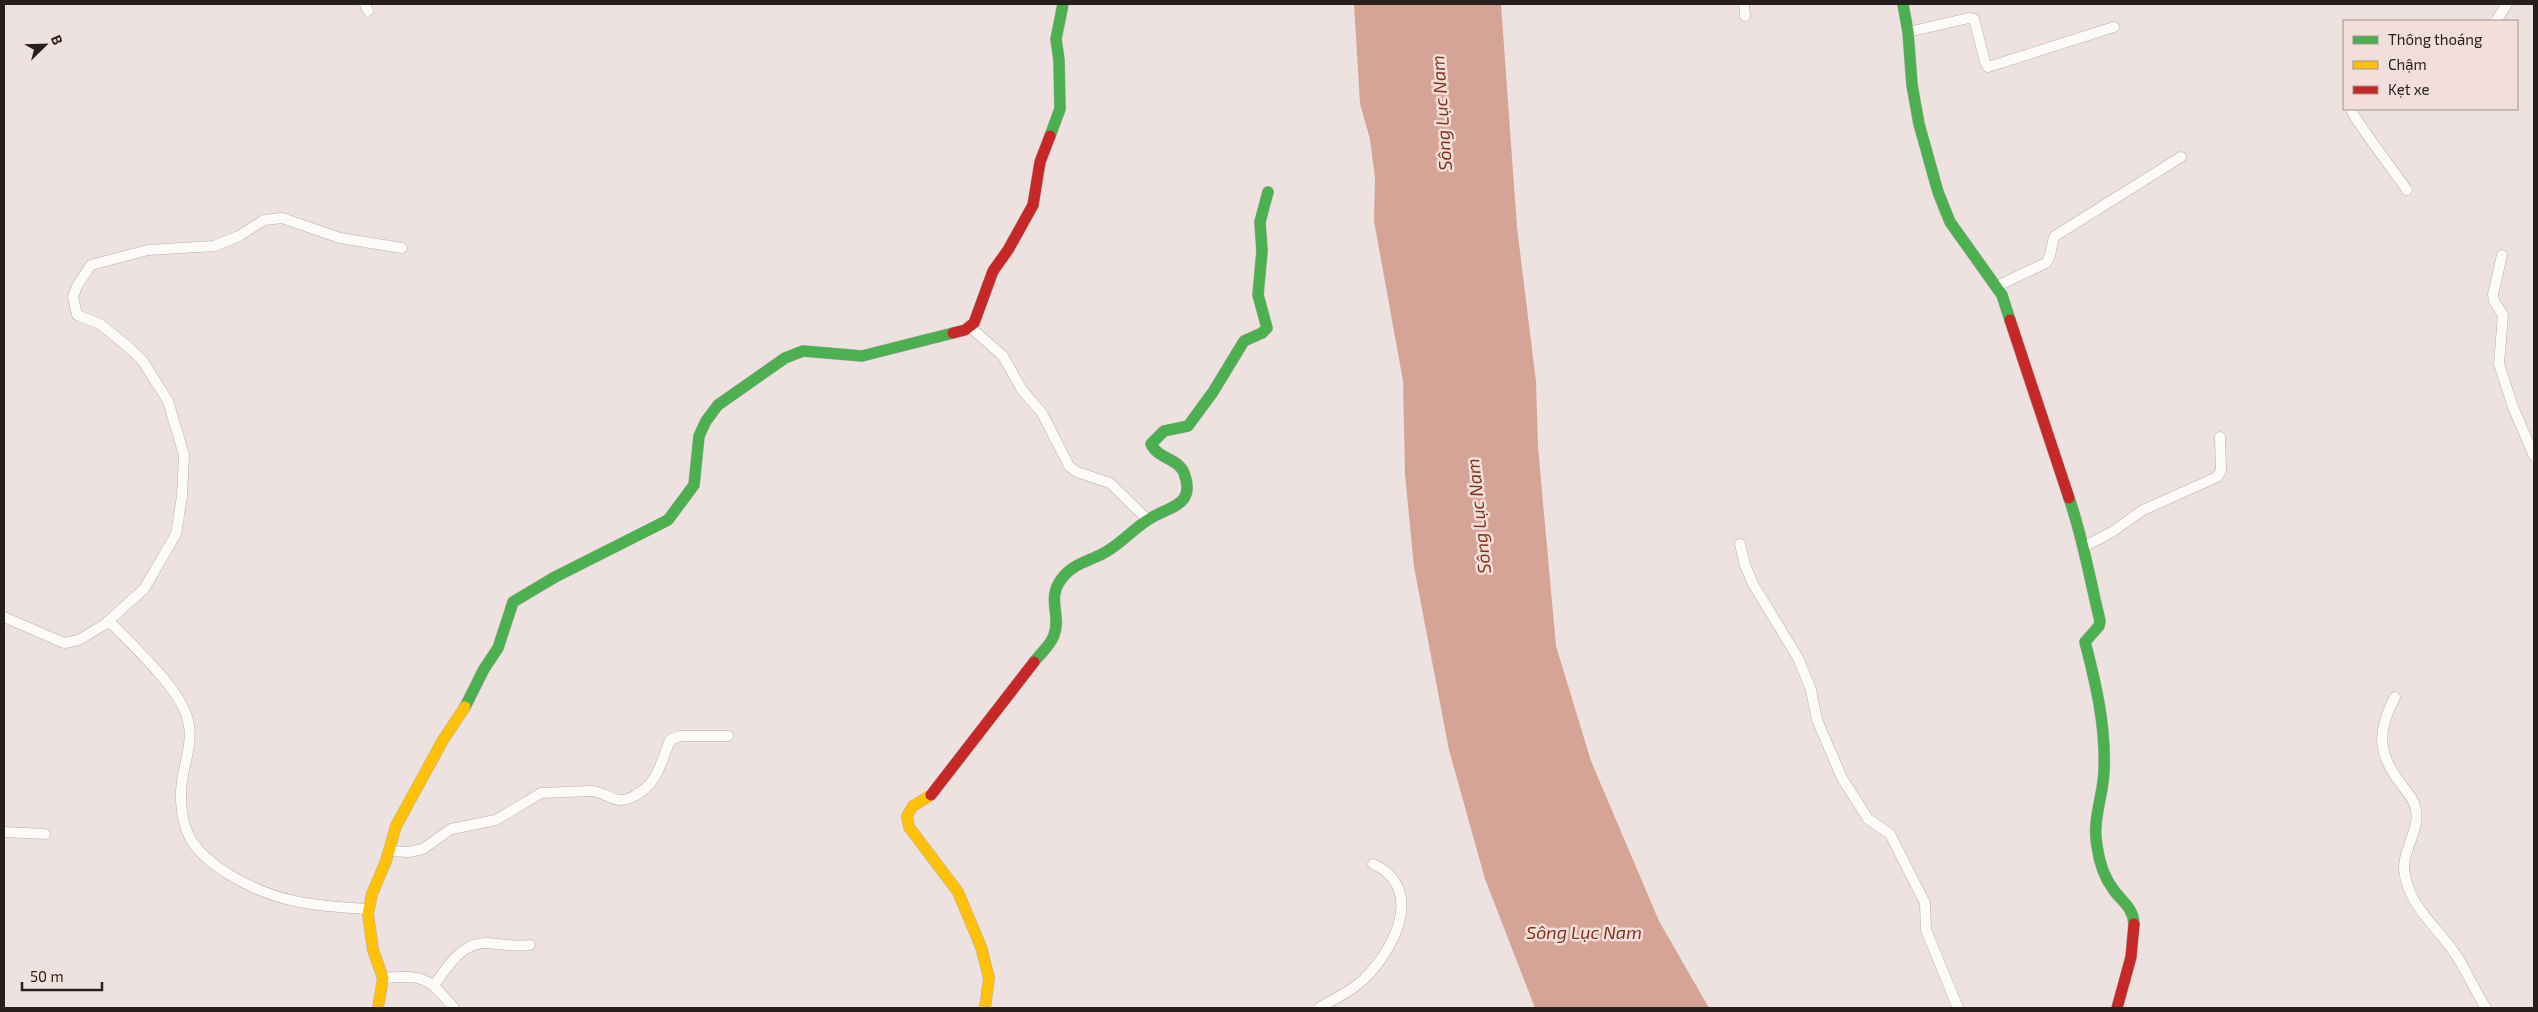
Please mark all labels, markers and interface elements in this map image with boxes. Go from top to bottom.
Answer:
north arrow [20,20,70,70]
legend [2343,20,2518,110]
text: Thông thoáng [2388,30,2483,48]
text: B [48,32,67,47]
water label: Sông Lục Nam [1426,55,1456,172]
text: Chậm [2388,55,2427,73]
text: Kẹt xe [2388,80,2430,98]
water label: Sông Lục Nam [1461,457,1495,575]
water label: Sông Lục Nam [1526,921,1642,943]
scale bar [22,960,102,992]
text: 50 m [30,967,64,985]

